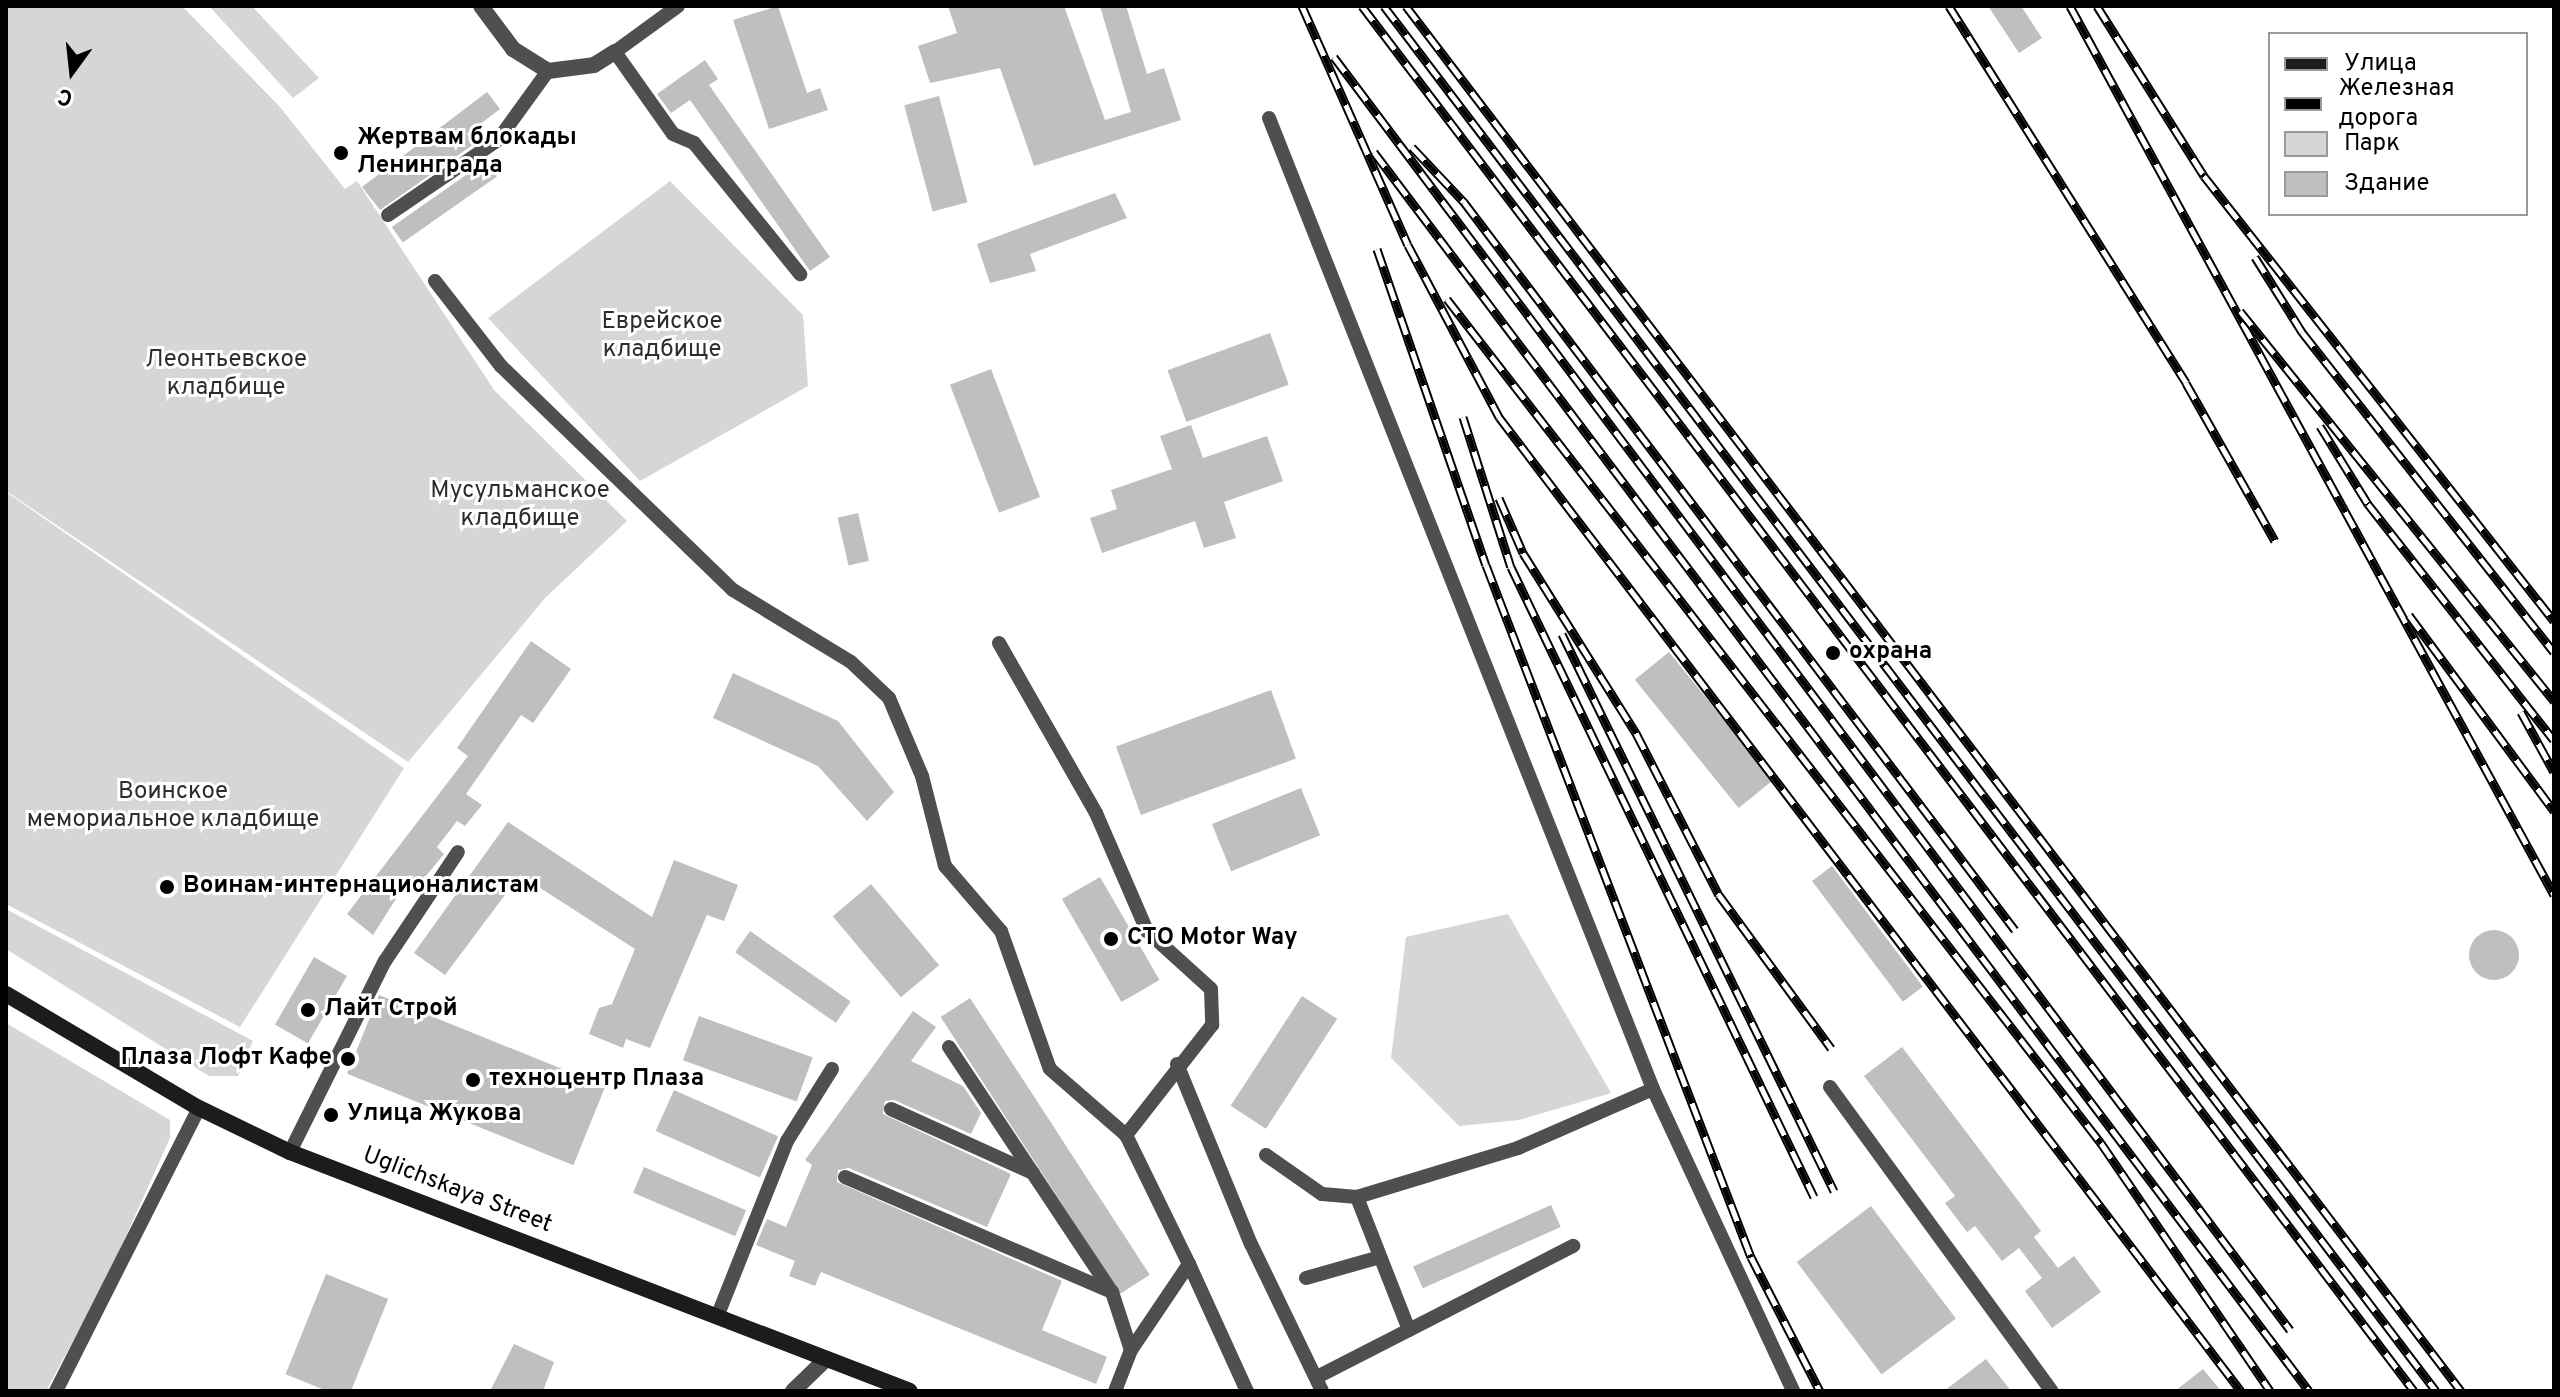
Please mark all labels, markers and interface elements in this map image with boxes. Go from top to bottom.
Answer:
north arrow [32,32,112,112]
legend [2268,32,2528,216]
text: Улица [2344,49,2417,79]
text: Железная дорога [2338,74,2455,134]
text: С [55,81,76,111]
place label: Жертвам блокады Ленинграда [357,125,577,181]
text: Парк [2344,129,2400,159]
marker: Жертвам блокады Ленинграда [332,144,350,162]
text: Здание [2344,169,2430,199]
park label: Еврейское кладбище [602,309,722,365]
park label: Леонтьевское кладбище [145,347,307,403]
park label: Мусульманское кладбище [430,478,610,534]
place label: охрана [1849,639,1932,667]
marker: охрана [1824,644,1842,662]
park label: Воинское мемориальное кладбище [27,779,319,835]
place label: Воинам-интернационалистам [183,873,539,901]
marker: Воинам-интернационалистам [158,878,176,896]
place label: СТО Motor Way [1127,925,1298,953]
marker: СТО Motor Way [1102,930,1120,948]
place label: Лайт Строй [324,996,458,1024]
marker: Лайт Строй [299,1001,317,1019]
place label: Плаза Лофт Кафе [121,1045,332,1073]
marker: Плаза Лофт Кафе [339,1050,357,1068]
place label: техноцентр Плаза [489,1066,704,1094]
marker: техноцентр Плаза [464,1071,482,1089]
place label: Улица Жукова [347,1101,521,1129]
marker: Улица Жукова [322,1106,340,1124]
street label: Uglichskaya Street [358,1142,556,1240]

